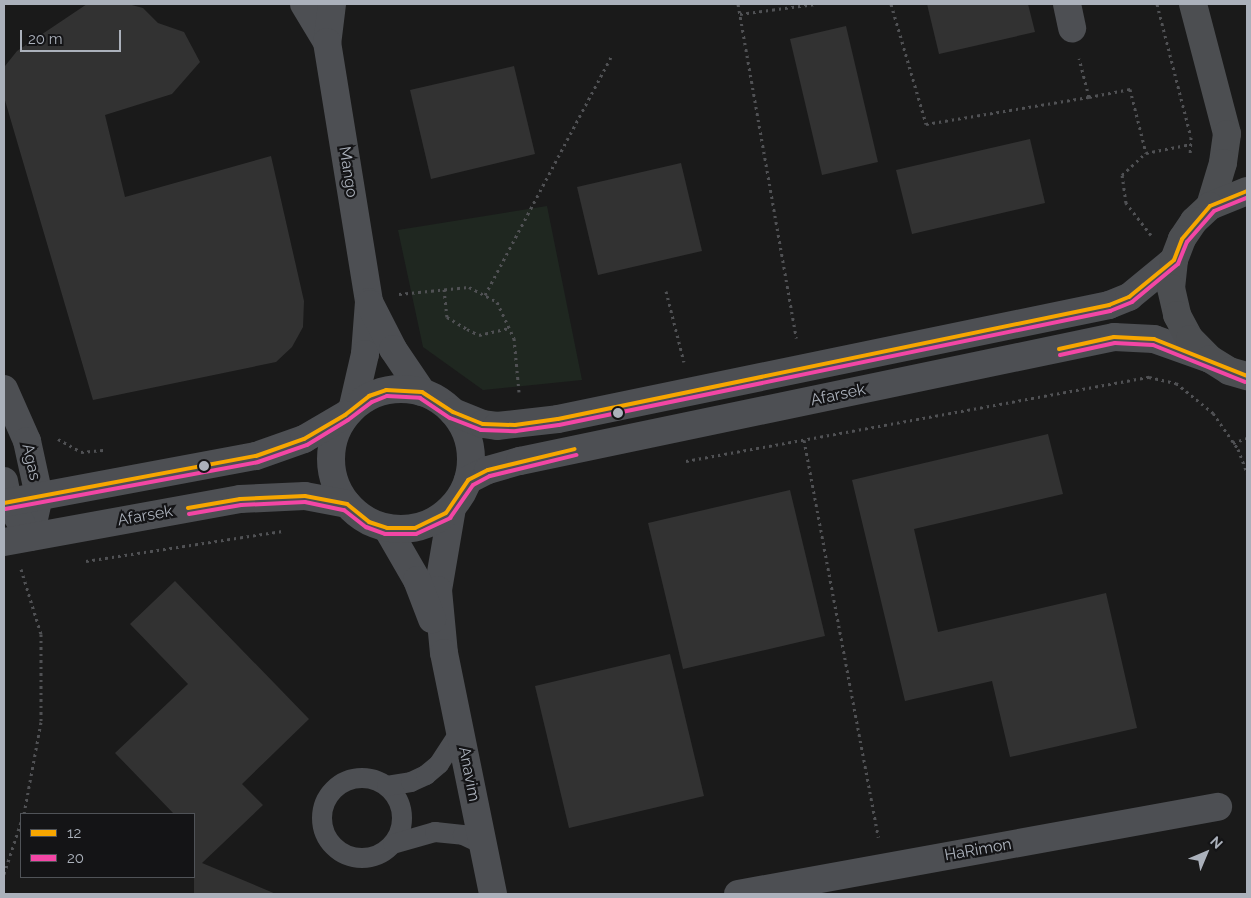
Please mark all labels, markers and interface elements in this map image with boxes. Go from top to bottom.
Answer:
scale bar [22,20,124,52]
text: 20 m [28,30,63,48]
street label: Mango [334,145,362,199]
street label: Afarsek [809,380,867,410]
unlabelled marker [613,408,623,418]
street label: Agas [17,442,45,482]
unlabelled marker [199,461,209,471]
street label: Afarsek [116,502,174,530]
street label: Anavim [454,745,484,803]
legend [20,813,195,878]
text: 12 [67,824,81,842]
north arrow [1181,828,1231,878]
text: N [1207,833,1226,852]
street label: HaRimon [943,835,1013,865]
text: 20 [67,849,84,867]

